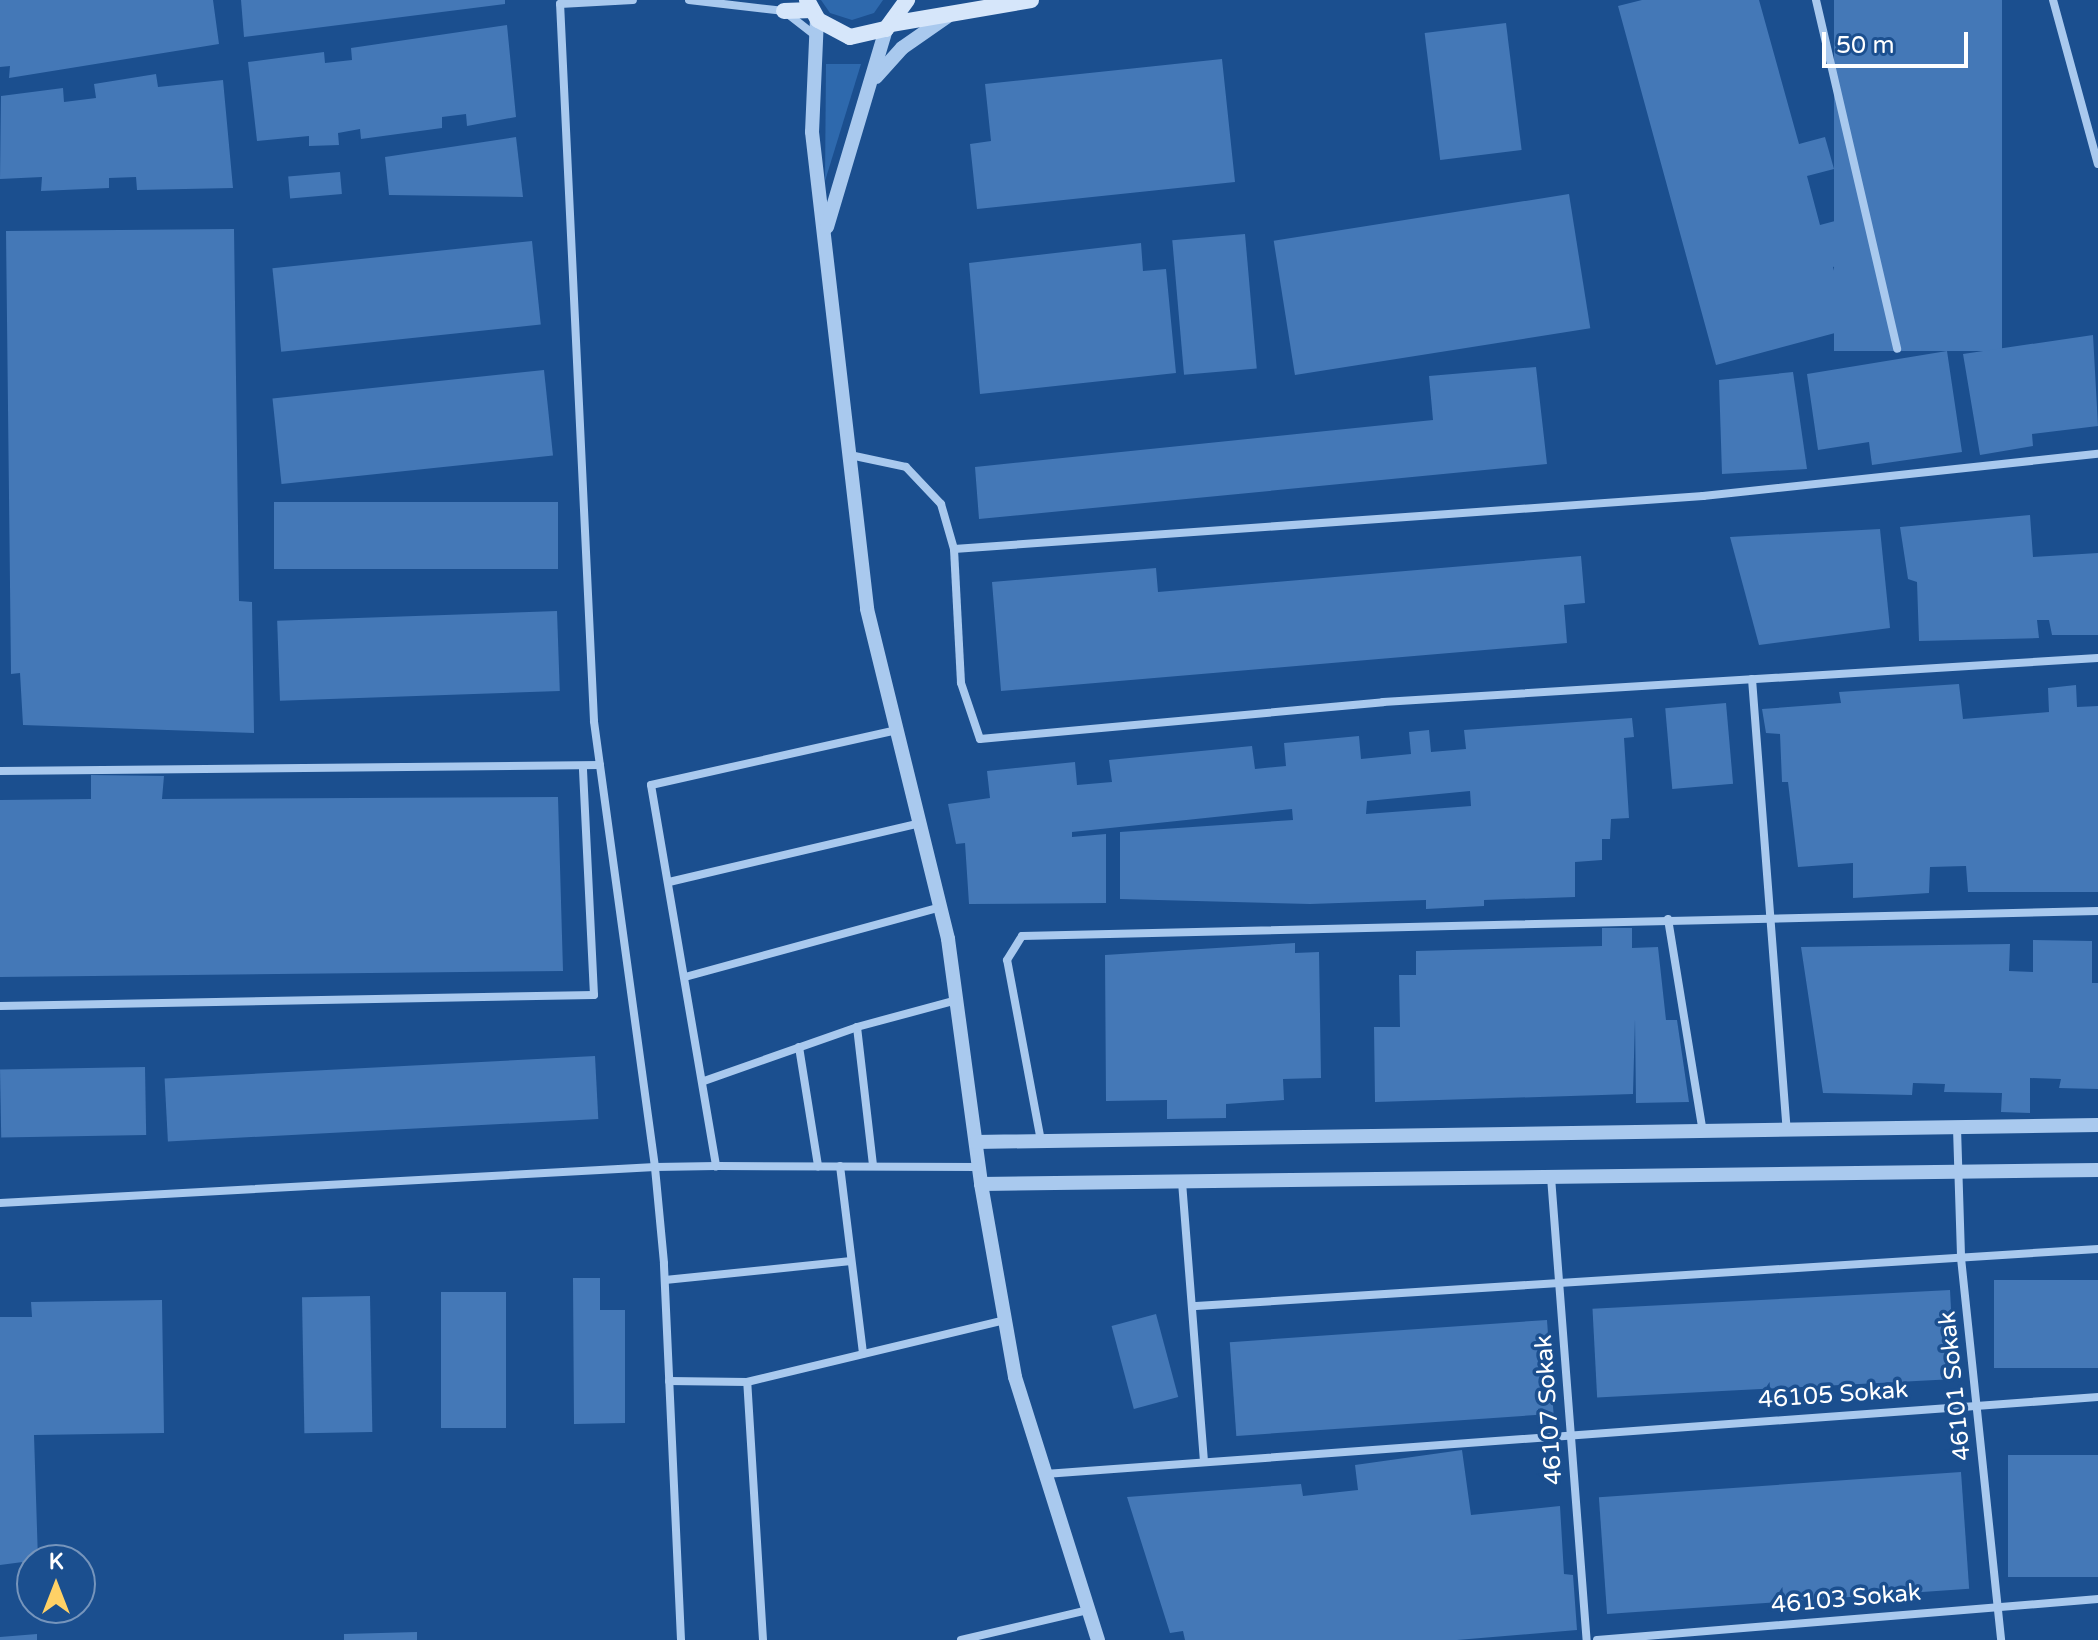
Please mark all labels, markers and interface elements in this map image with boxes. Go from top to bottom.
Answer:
scale bar [1826,16,1972,66]
text: 50 m [1836,31,1894,60]
street label: 46101 Sokak [1933,1310,1977,1462]
street label: 46107 Sokak [1529,1334,1569,1486]
street label: 46105 Sokak [1757,1375,1909,1415]
north arrow [16,1544,96,1624]
text: K [49,1549,63,1575]
street label: 46103 Sokak [1770,1578,1922,1620]

